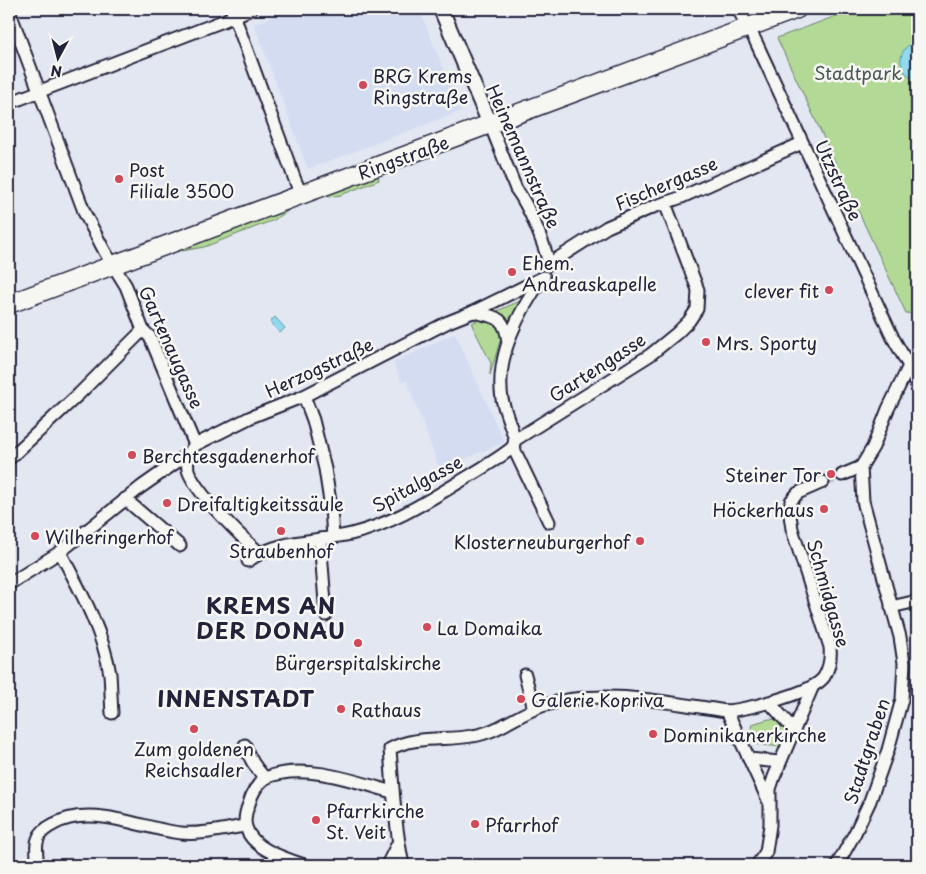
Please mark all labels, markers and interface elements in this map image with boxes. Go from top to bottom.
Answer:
north arrow [32,32,82,82]
park label: Stadtpark [814,59,902,86]
text: N [50,60,63,82]
place label: BRG Krems Ringstraße [373,62,472,110]
marker: BRG Krems Ringstraße [357,79,369,91]
street label: Heinemannstraße [480,80,568,232]
street label: Ringstraße [354,128,452,186]
street label: Utzstraße [809,135,869,225]
street label: Fischergasse [611,149,721,217]
place label: Post Filiale 3500 [129,156,234,204]
marker: Post Filiale 3500 [113,173,125,185]
place label: Ehem. Andreaskapelle [522,249,657,297]
marker: Ehem. Andreaskapelle [506,266,518,278]
place label: clever fit [744,277,819,304]
street label: Gartenaugasse [133,281,211,413]
marker: clever fit [823,284,835,296]
street label: Gartengasse [543,326,651,408]
place label: Mrs. Sporty [716,329,817,356]
street label: Herzogstraße [260,330,378,404]
marker: Mrs. Sporty [700,336,712,348]
place label: Berchtesgadenerhof [142,442,317,469]
street label: Spitalgasse [367,448,467,518]
marker: Berchtesgadenerhof [126,449,138,461]
place label: Steiner Tor [725,461,822,488]
marker: Steiner Tor [825,468,837,480]
place label: Dreifaltigkeitssäule [177,490,344,517]
place label: Höckerhaus [713,496,814,523]
marker: Dreifaltigkeitssäule [161,497,173,509]
marker: Höckerhaus [818,503,830,515]
place label: Wilheringerhof [45,523,175,550]
marker: Straubenhof [275,525,287,537]
place label: Klosterneuburgerhof [454,528,632,555]
marker: Wilheringerhof [29,530,41,542]
marker: Klosterneuburgerhof [634,535,646,547]
street label: Schmidgasse [801,536,857,650]
place label: Straubenhof [229,537,335,564]
district label: KREMS AN DER DONAU [196,588,346,646]
place label: La Domaika [437,614,543,641]
marker: La Domaika [421,621,433,633]
marker: Bürgerspitalskirche [352,637,364,649]
place label: Bürgerspitalskirche [275,649,441,676]
district label: INNENSTADT [157,681,315,714]
place label: Galerie Kopriva [531,686,665,713]
marker: Galerie Kopriva [515,693,527,705]
street label: Stadtgraben [836,695,896,807]
place label: Rathaus [351,696,421,723]
marker: Rathaus [335,703,347,715]
place label: Dominikanerkirche [663,721,827,748]
marker: Zum goldenen Reichsadler [188,723,200,735]
marker: Dominikanerkirche [647,728,659,740]
place label: Zum goldenen Reichsadler [134,735,254,783]
place label: Pfarrkirche St. Veit [326,797,424,845]
place label: Pfarrhof [485,811,560,838]
marker: Pfarrkirche St. Veit [310,814,322,826]
marker: Pfarrhof [469,818,481,830]

